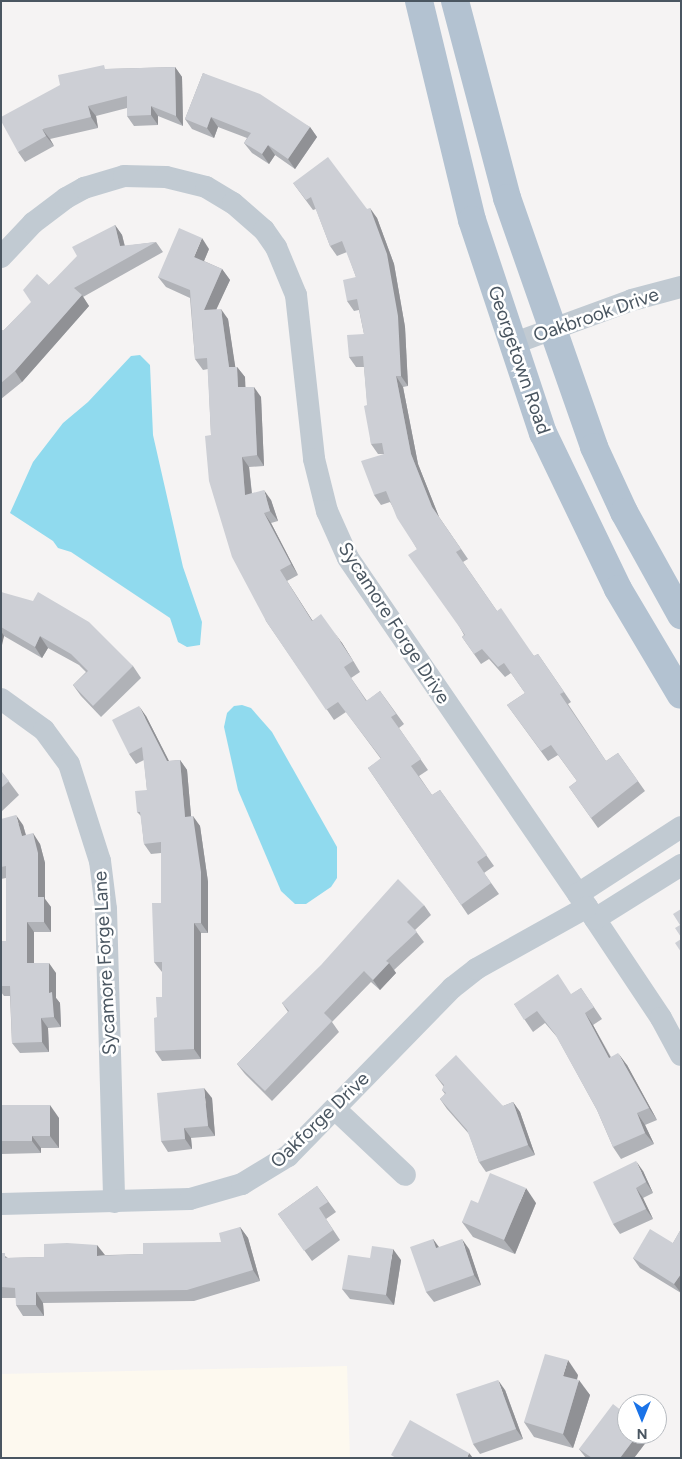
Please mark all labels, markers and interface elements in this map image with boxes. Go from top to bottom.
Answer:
street label: Georgetown Road [483,283,555,437]
street label: Oakbrook Drive [530,283,662,347]
street label: Sycamore Forge Drive [333,538,455,708]
street label: Sycamore Forge Lane [89,870,121,1056]
street label: Oakforge Drive [266,1067,374,1173]
north arrow [617,1394,667,1444]
text: N [637,1425,647,1442]

